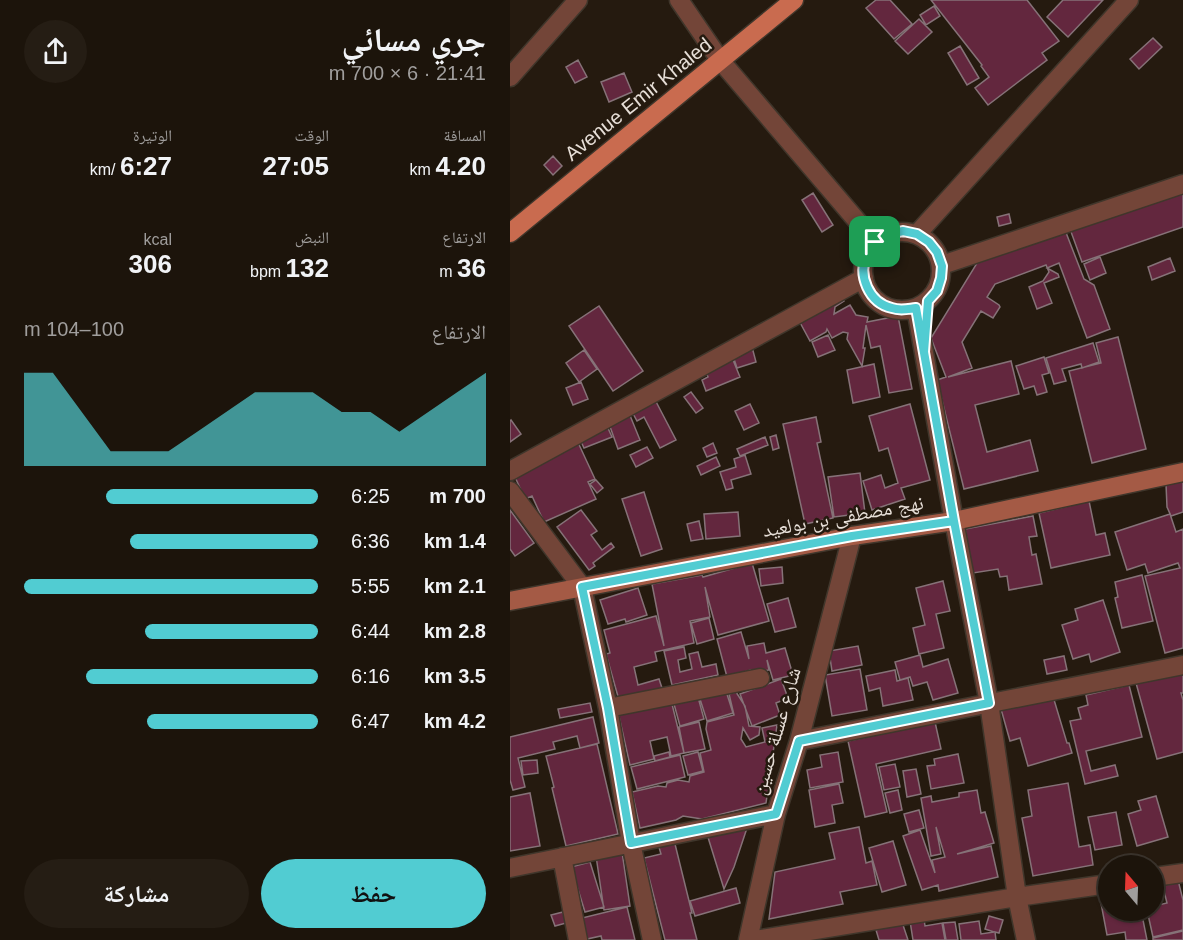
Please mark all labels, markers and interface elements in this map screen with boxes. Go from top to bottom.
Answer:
button: share [24,20,87,83]
text: جري مسائي [341,21,486,58]
street label: Avenue Emir Khaled [560,33,716,165]
text: 21:41 · 6 × 700 m [329,62,486,84]
text: الوتيرة [133,127,172,144]
text: الوقت [295,127,329,144]
text: المسافة [444,127,486,144]
text: 6:27 [120,151,172,181]
text: 27:05 [263,151,329,181]
text: 4.20 [435,151,486,181]
text: /km [90,161,120,178]
text: km [410,161,435,178]
pin [849,216,900,267]
icon: arrive [858,225,891,258]
text: النبض [295,229,329,246]
text: الارتفاع [442,229,486,246]
text: kcal [144,231,172,248]
text: 306 [129,249,172,279]
text: 132 [286,253,329,283]
text: 36 [457,253,486,283]
text: bpm [250,263,286,280]
text: m [439,263,457,280]
text: 100–104 m [24,318,124,340]
text: الارتفاع [431,321,486,343]
text: 6:25 [351,485,390,507]
text: 700 m [429,485,486,507]
street label: نهج مصطفى بن بولعيد [761,491,926,543]
text: 6:36 [351,530,390,552]
text: 1.4 km [424,530,486,552]
text: 5:55 [351,575,390,597]
text: 2.1 km [424,575,486,597]
text: 6:44 [351,620,390,642]
text: 2.8 km [424,620,486,642]
text: 6:16 [351,665,390,687]
text: 3.5 km [424,665,486,687]
street label: شارع عسلة حسين [747,665,807,798]
text: 6:47 [351,710,390,732]
text: 4.2 km [424,710,486,732]
north arrow [1098,855,1164,921]
map controls [1098,855,1164,921]
button: مشاركة [24,859,249,928]
button: حفظ [261,859,486,928]

